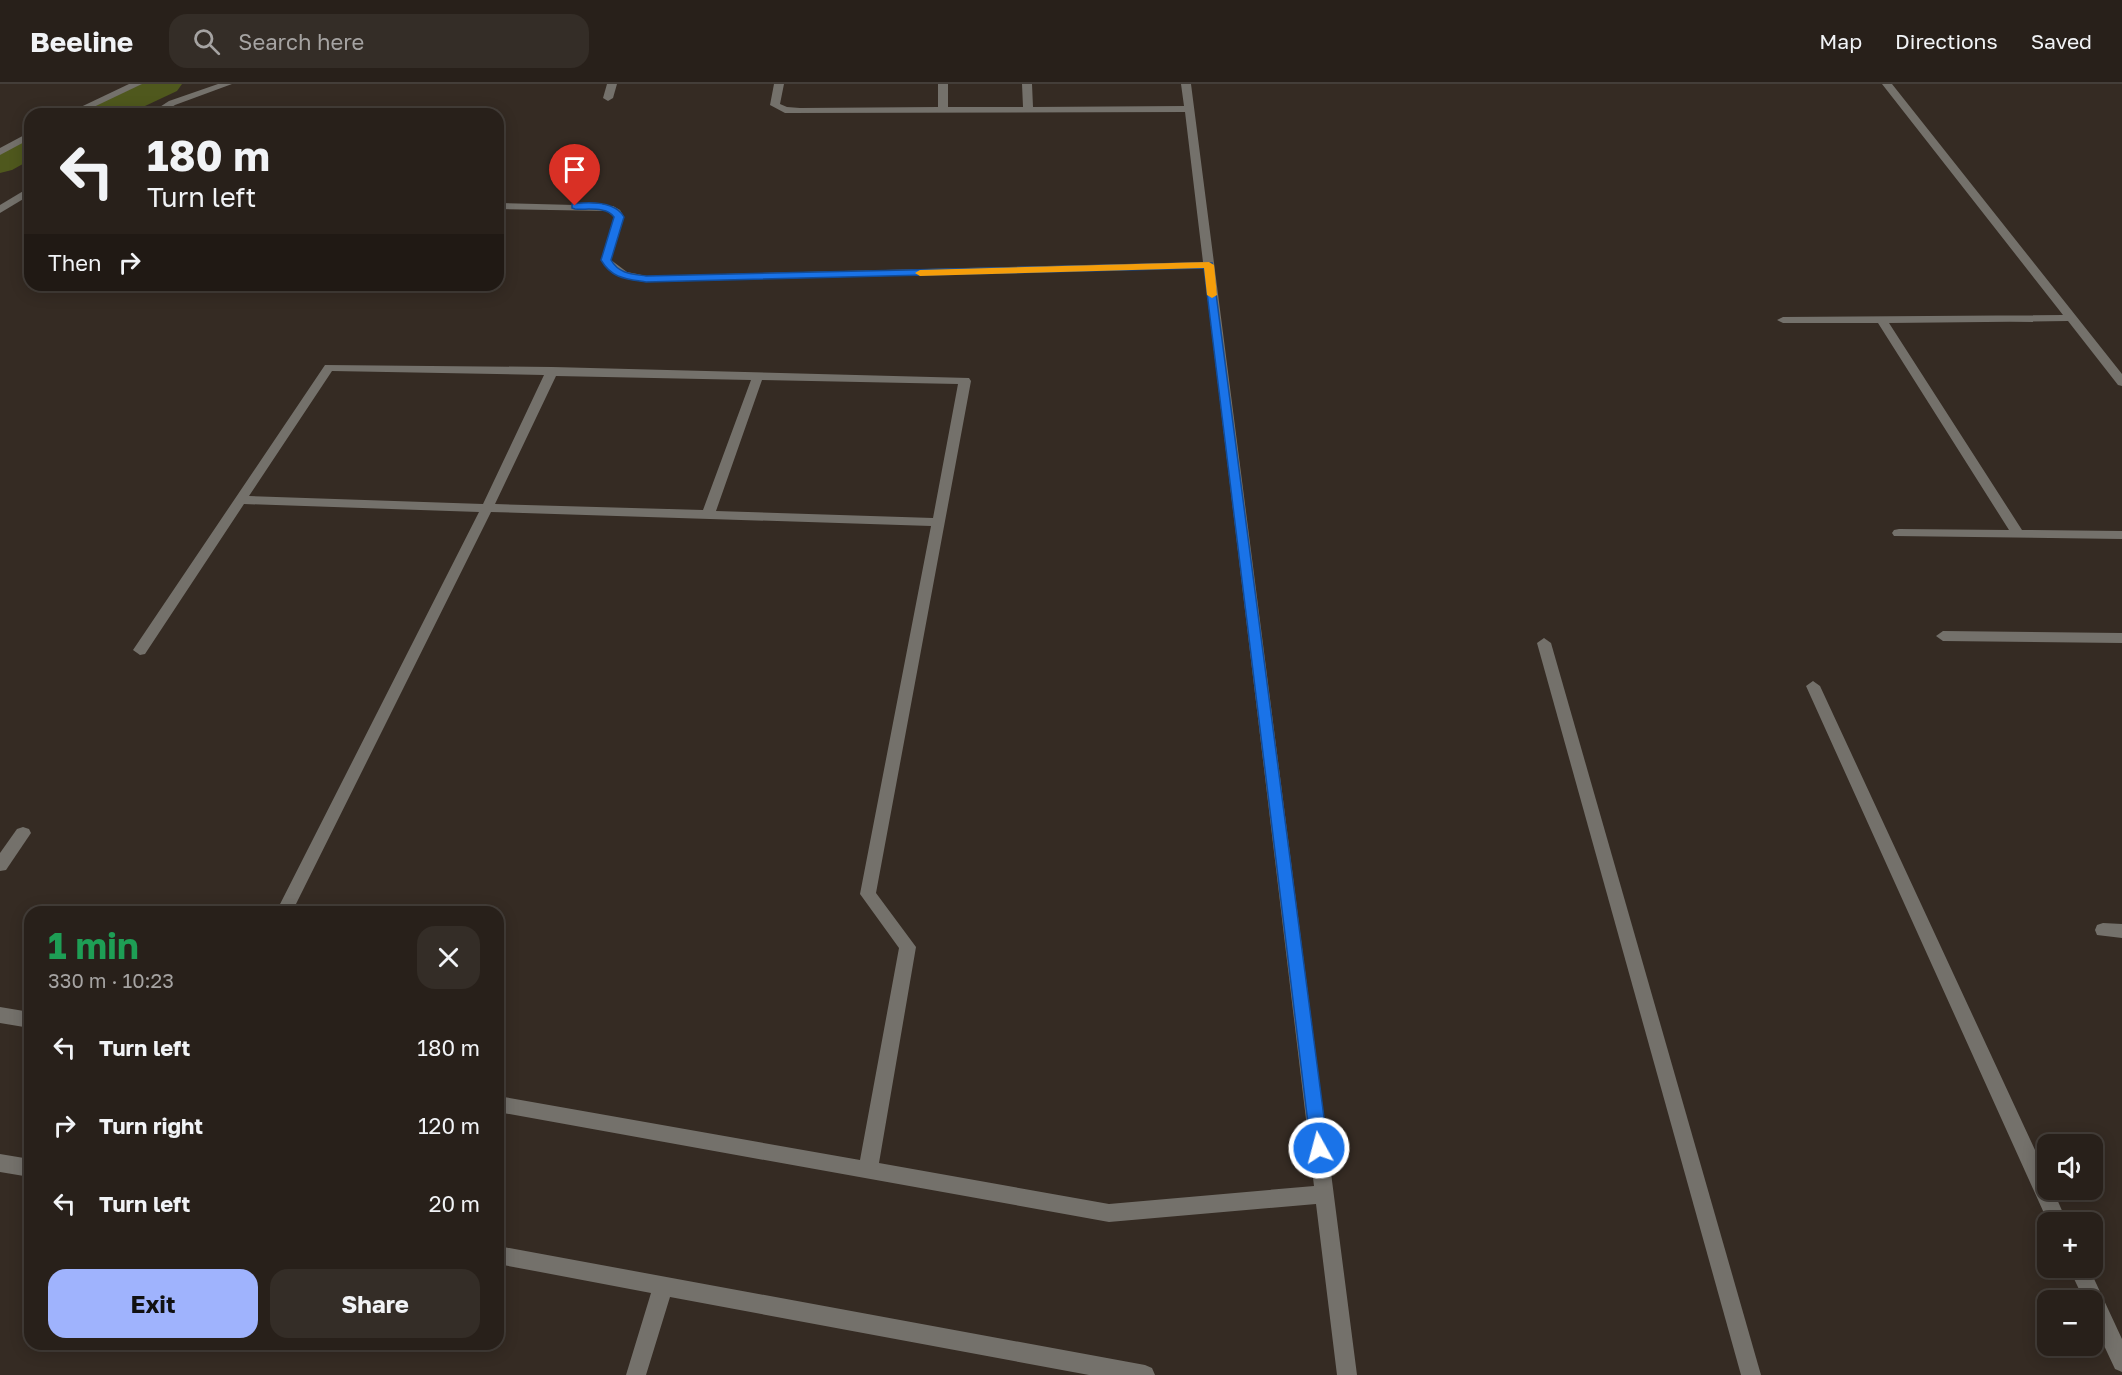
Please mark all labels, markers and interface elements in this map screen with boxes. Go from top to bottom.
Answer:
search box [169,14,589,68]
text: Beeline [30,25,133,58]
icon: search [190,25,223,58]
text: Search here [238,28,364,55]
text: Map [1819,28,1862,54]
text: Directions [1895,28,1998,54]
text: Saved [2031,28,2092,54]
text: 180 m [147,130,270,180]
icon: left [48,132,126,210]
pin [549,144,600,206]
icon: arrive [558,153,591,186]
text: Turn left [147,181,256,213]
icon: right [113,246,146,279]
text: Then [48,249,101,276]
text: 1 min [48,924,139,967]
button: close [417,926,480,989]
text: 330 m · 10:23 [48,968,174,992]
icon: left [48,1031,81,1064]
text: Turn left [99,1034,190,1061]
text: 180 m [417,1034,480,1061]
icon: right [48,1109,81,1142]
text: Turn right [99,1112,203,1139]
text: 120 m [418,1112,480,1139]
position arrow [1287,1116,1351,1180]
map controls [2037,1134,2103,1356]
button: sound [2037,1134,2103,1200]
icon: left [48,1187,81,1220]
text: Turn left [99,1190,190,1217]
text: 20 m [429,1190,480,1217]
button: + [2037,1212,2103,1278]
button: Exit [48,1269,258,1338]
button: Share [270,1269,480,1338]
button: − [2037,1290,2103,1356]

